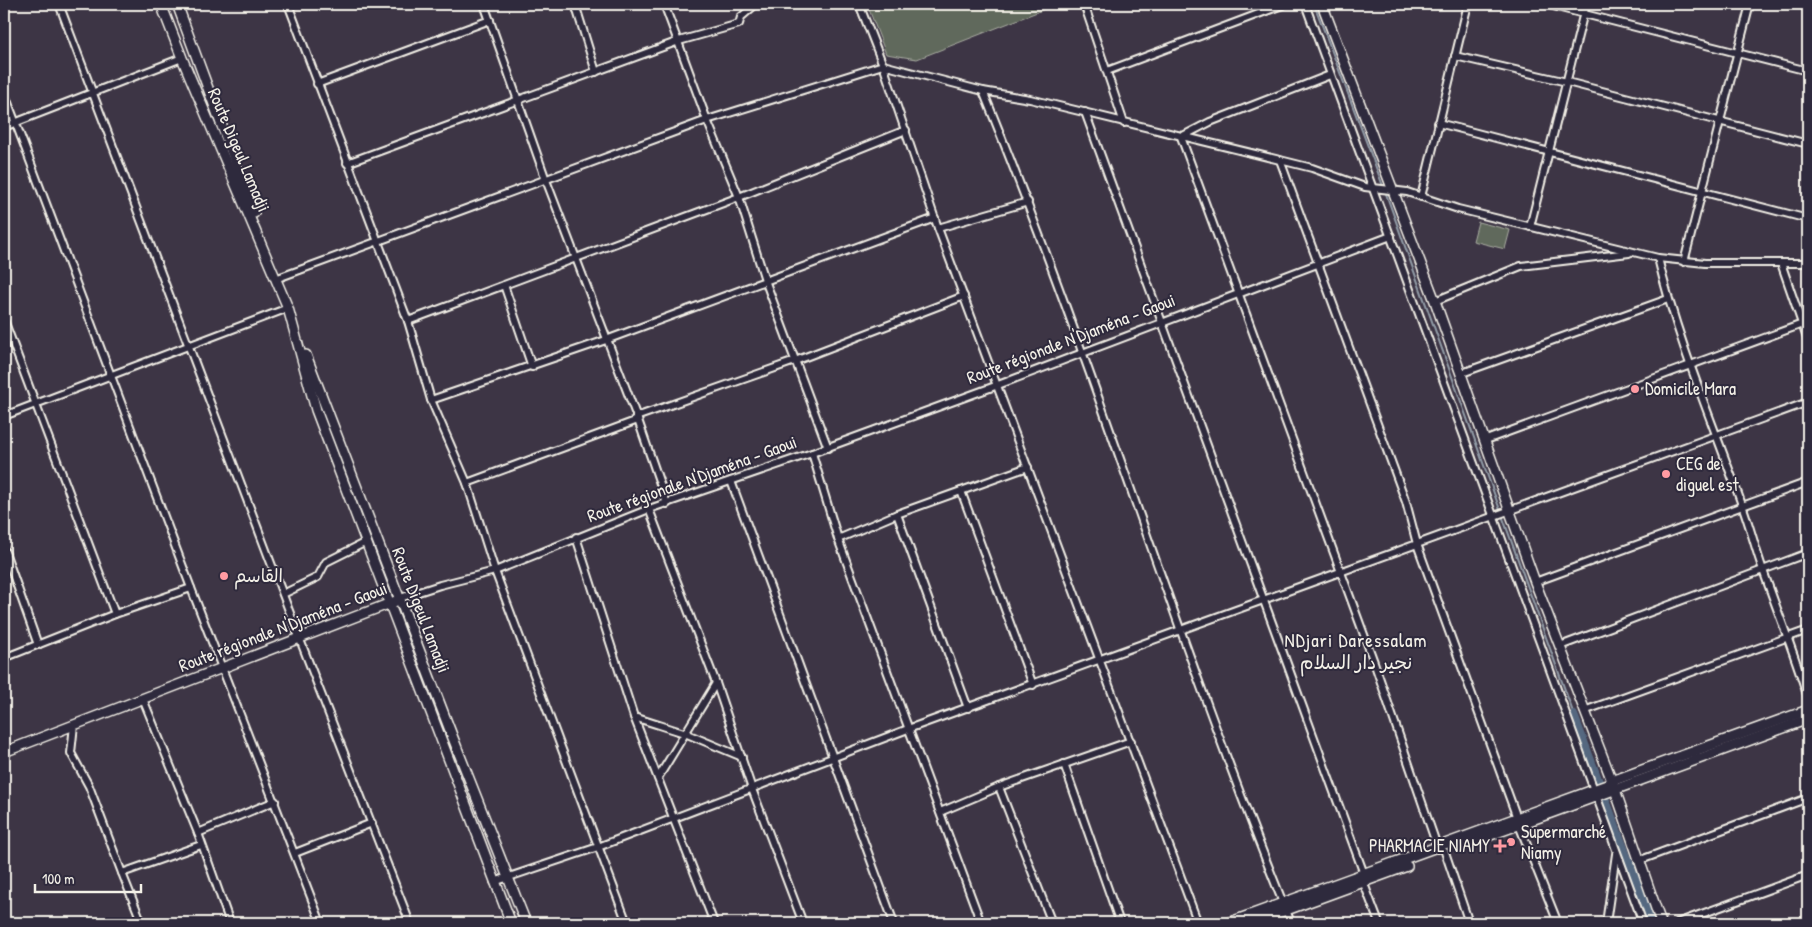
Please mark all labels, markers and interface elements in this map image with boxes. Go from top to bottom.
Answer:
street label: Route Digeul Lamadji [202,84,277,216]
street label: Route régionale N'Djaména - Gaoui [963,287,1179,390]
place label: Domicile Mara [1645,376,1736,401]
marker: Domicile Mara [1629,383,1641,395]
street label: Route régionale N'Djaména - Gaoui [583,429,800,528]
place label: CEG de diguel est [1676,451,1739,497]
marker: CEG de diguel est [1660,468,1672,480]
street label: Route Digeul Lamadji [386,544,457,676]
place label: القاسم [234,563,283,590]
marker: القاسم [218,570,230,582]
street label: Route régionale N'Djaména - Gaoui [175,575,391,678]
district label: NDjari Daressalam نجير دار السلام [1285,627,1427,677]
place label: Supermarché Niamy [1521,819,1606,865]
place label: PHARMACIE NIAMY [1369,833,1490,858]
marker: Supermarché Niamy [1505,836,1517,848]
marker: PHARMACIE NIAMY [1494,840,1506,852]
scale bar [35,862,141,894]
text: 100 m [42,868,75,889]

